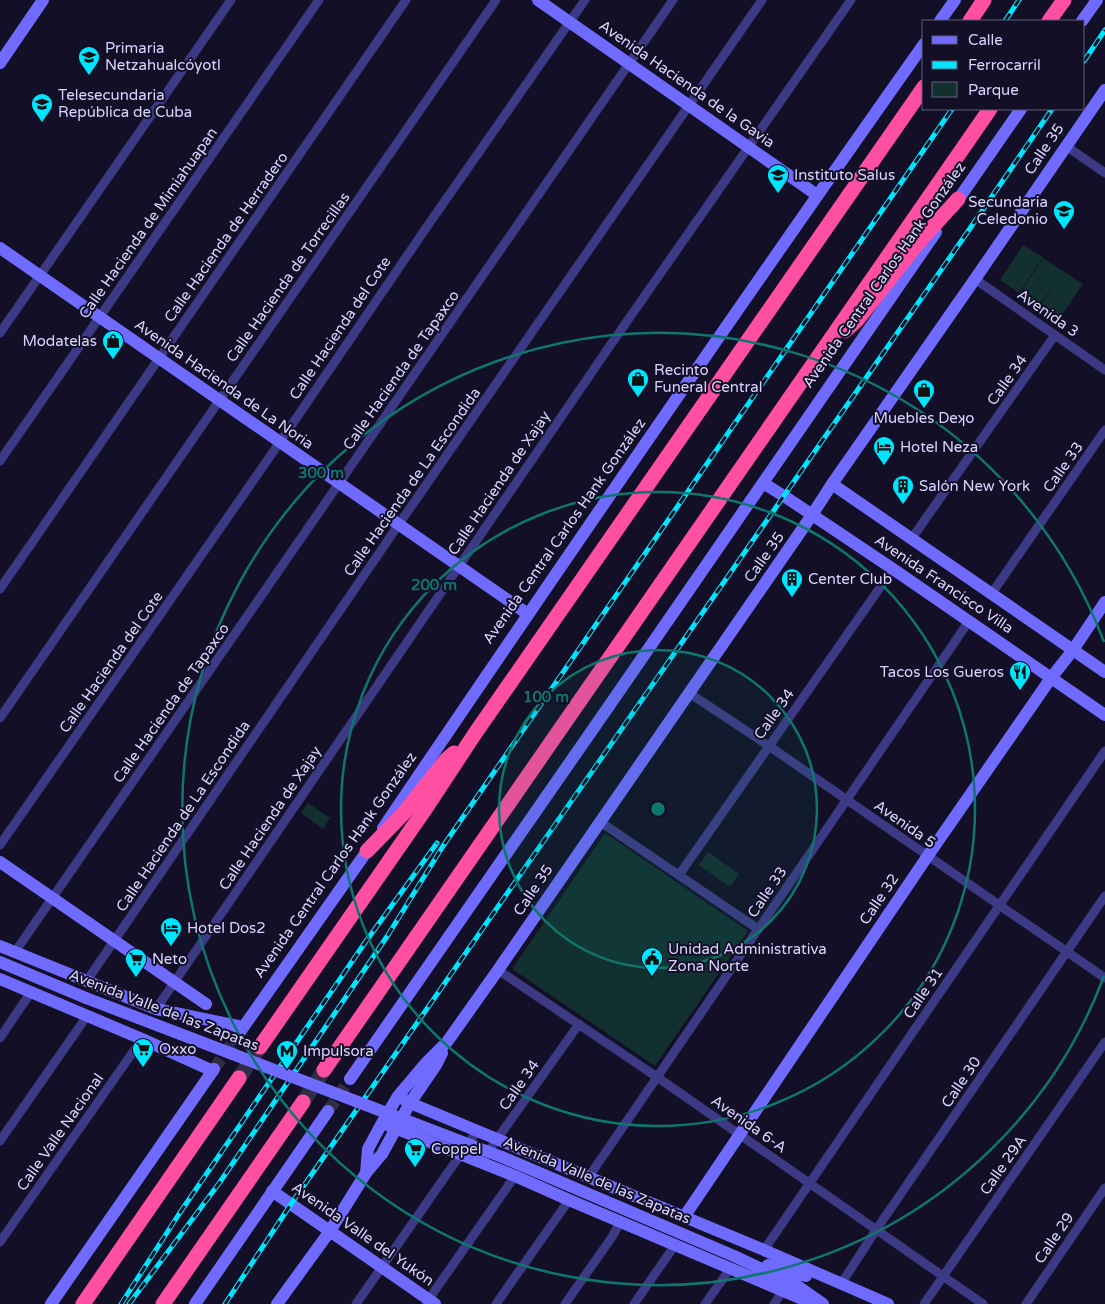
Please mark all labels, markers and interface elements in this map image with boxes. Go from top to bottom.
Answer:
street label: Avenida Hacienda de la Gavia [596,16,778,152]
legend [922,20,1085,110]
text: Calle [968,31,1003,49]
place label: Primaria Netzahualcóyotl [105,39,221,74]
school or university icon: Primaria Netzahualcóyotl [77,45,101,76]
text: Ferrocarril [968,56,1041,74]
text: Parque [968,81,1019,99]
place label: Telesecundaria República de Cuba [58,86,192,121]
school or university icon: Telesecundaria República de Cuba [30,92,54,123]
street label: Calle 35 [1020,120,1068,178]
street label: Calle Hacienda de Mimiahuapan [75,124,221,322]
street label: Calle Hacienda de Herradero [160,148,292,326]
street label: Avenida Central Carlos Hank González [799,159,969,391]
school or university icon: Instituto Salus [766,163,790,194]
place label: Instituto Salus [794,166,895,184]
street label: Calle Hacienda de Torrecillas [222,189,354,365]
place label: Secundaria Celedonio [968,193,1048,228]
school or university icon: Secundaria Celedonio [1052,199,1076,230]
street label: Calle Hacienda del Cote [285,253,395,403]
street label: Avenida 3 [1014,285,1082,341]
street label: Calle Hacienda de Tapaxco [339,287,463,453]
street label: Avenida Hacienda de La Noria [131,315,317,453]
shop icon: Modatelas [101,329,125,360]
place label: Modatelas [22,332,97,350]
street label: Calle 34 [983,351,1031,409]
place label: Recinto Funeral Central [654,361,762,396]
shop icon: Recinto Funeral Central [626,367,650,398]
shop icon: Muebles Deʞo [912,378,936,409]
street label: Calle Hacienda de La Escondida [340,384,484,580]
street label: Calle Hacienda de Xajay [444,408,554,558]
place label: Muebles Deʞo [874,409,974,427]
street label: Avenida Central Carlos Hank González [479,415,649,647]
hotel icon: Hotel Neza [872,435,896,466]
place label: Hotel Neza [900,438,978,456]
street label: Calle 33 [1039,438,1087,496]
text: 300 m [298,464,344,482]
building icon: Salón New York [891,474,915,505]
place label: Salón New York [919,477,1030,495]
street label: Calle 35 [740,528,788,586]
street label: Avenida Francisco Villa [871,531,1017,637]
building icon: Center Club [780,567,804,598]
place label: Center Club [808,570,892,588]
text: 200 m [411,576,457,594]
street label: Calle Hacienda del Cote [55,588,167,736]
street label: Calle Hacienda de Tapaxco [109,620,233,786]
restaurant icon: Tacos Los Gueros [1008,660,1032,691]
place label: Tacos Los Gueros [880,663,1004,681]
street label: Calle 34 [750,685,798,743]
text: 100 m [523,688,569,706]
street label: Calle Hacienda de La Escondida [112,717,254,915]
street label: Calle Hacienda de Xajay [215,743,325,893]
street label: Avenida Central Carlos Hank González [250,749,420,981]
street label: Avenida 5 [871,796,939,852]
centre of rings [649,800,667,818]
street label: Calle 35 [509,861,557,919]
street label: Calle 33 [743,863,791,921]
street label: Calle 32 [855,870,903,928]
hotel icon: Hotel Dos2 [159,916,183,947]
place label: Hotel Dos2 [187,919,266,937]
place label: Unidad Administrativa Zona Norte [668,940,827,975]
public building icon: Unidad Administrativa Zona Norte [640,946,664,977]
supermarket icon: Neto [124,947,148,978]
place label: Neto [152,950,187,968]
street label: Calle 31 [899,964,947,1022]
street label: Avenida Valle de las Zapatas [67,965,261,1055]
supermarket icon: Oxxo [131,1037,155,1068]
metro station icon: Impulsora [275,1039,299,1070]
place label: Oxxo [159,1040,196,1058]
place label: Impulsora [303,1042,374,1060]
street label: Calle 30 [937,1053,985,1111]
street label: Calle 34 [495,1056,543,1114]
street label: Calle Valle Nacional [13,1070,107,1194]
street label: Avenida 6-A [708,1091,790,1157]
street label: Avenida Valle de las Zapatas [501,1132,693,1228]
street label: Calle 29A [976,1132,1030,1198]
supermarket icon: Coppel [403,1137,427,1168]
place label: Coppel [431,1140,481,1158]
street label: Avenida Valle del Yukón [289,1178,437,1290]
street label: Calle 29 [1030,1209,1078,1267]

